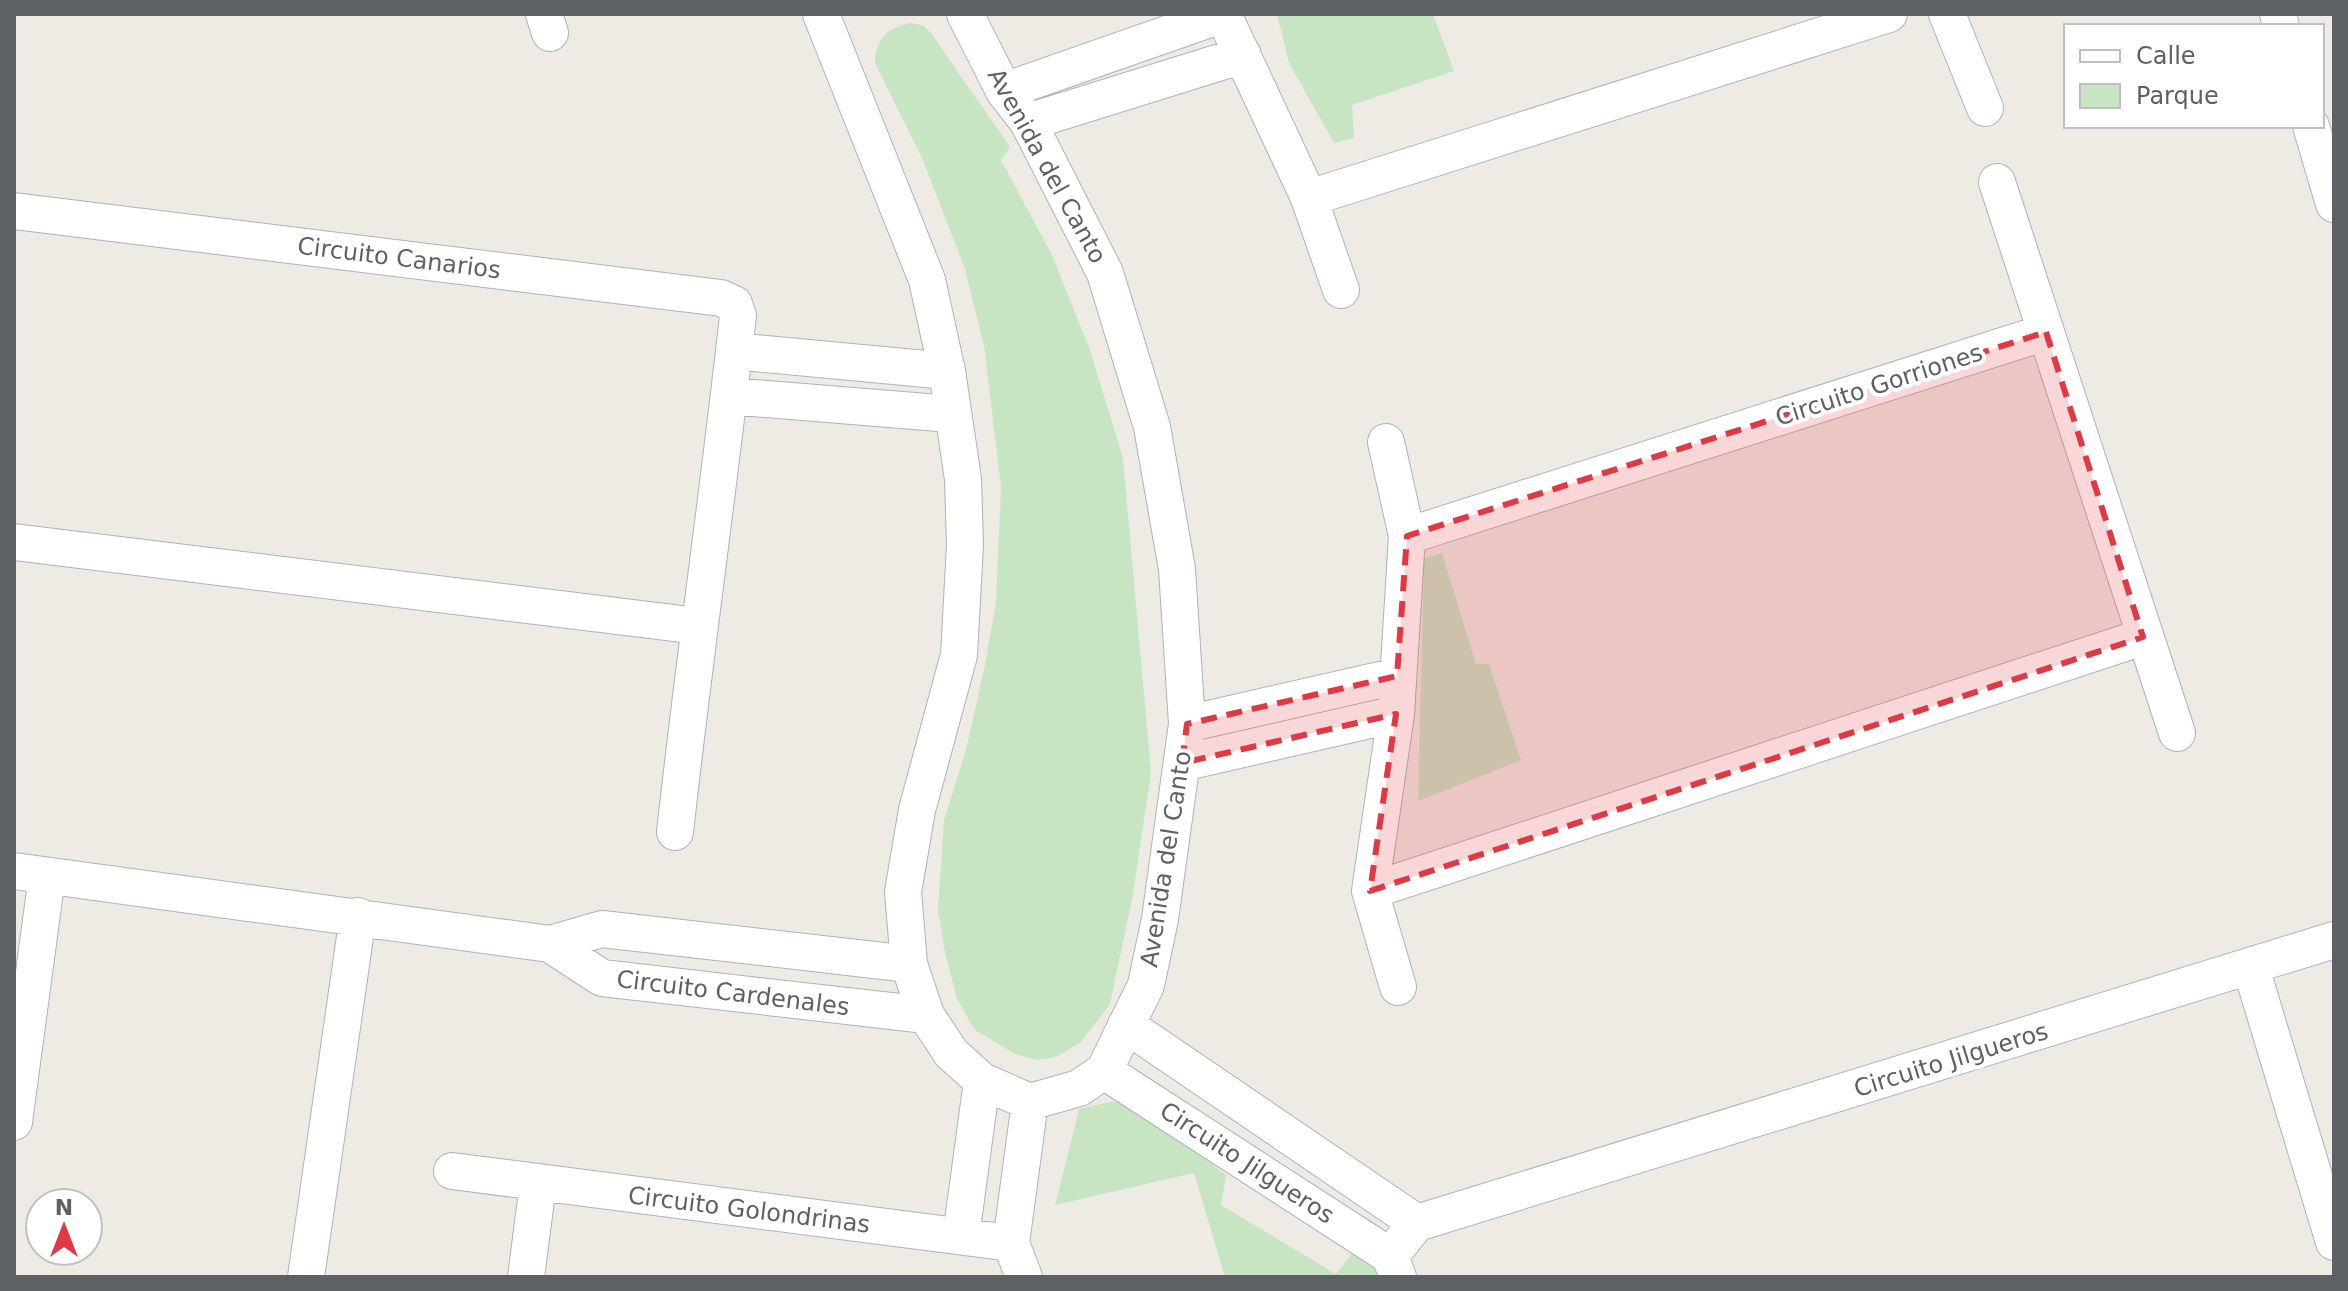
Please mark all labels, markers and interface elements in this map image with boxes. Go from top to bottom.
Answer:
legend [2064,24,2324,128]
text: Calle [2136,42,2196,70]
street label: Avenida del Canto [982,64,1112,268]
text: Parque [2136,82,2219,110]
street label: Circuito Canarios [296,232,502,284]
street label: Circuito Gorriones [1772,338,1986,432]
street label: Avenida del Canto [1135,749,1197,969]
street label: Circuito Cardenales [615,965,851,1021]
street label: Circuito Jilgueros [1850,1017,2052,1103]
street label: Circuito Jilgueros [1155,1096,1339,1230]
street label: Circuito Golondrinas [626,1181,872,1239]
north arrow [24,1187,104,1267]
text: N [55,1195,73,1220]

